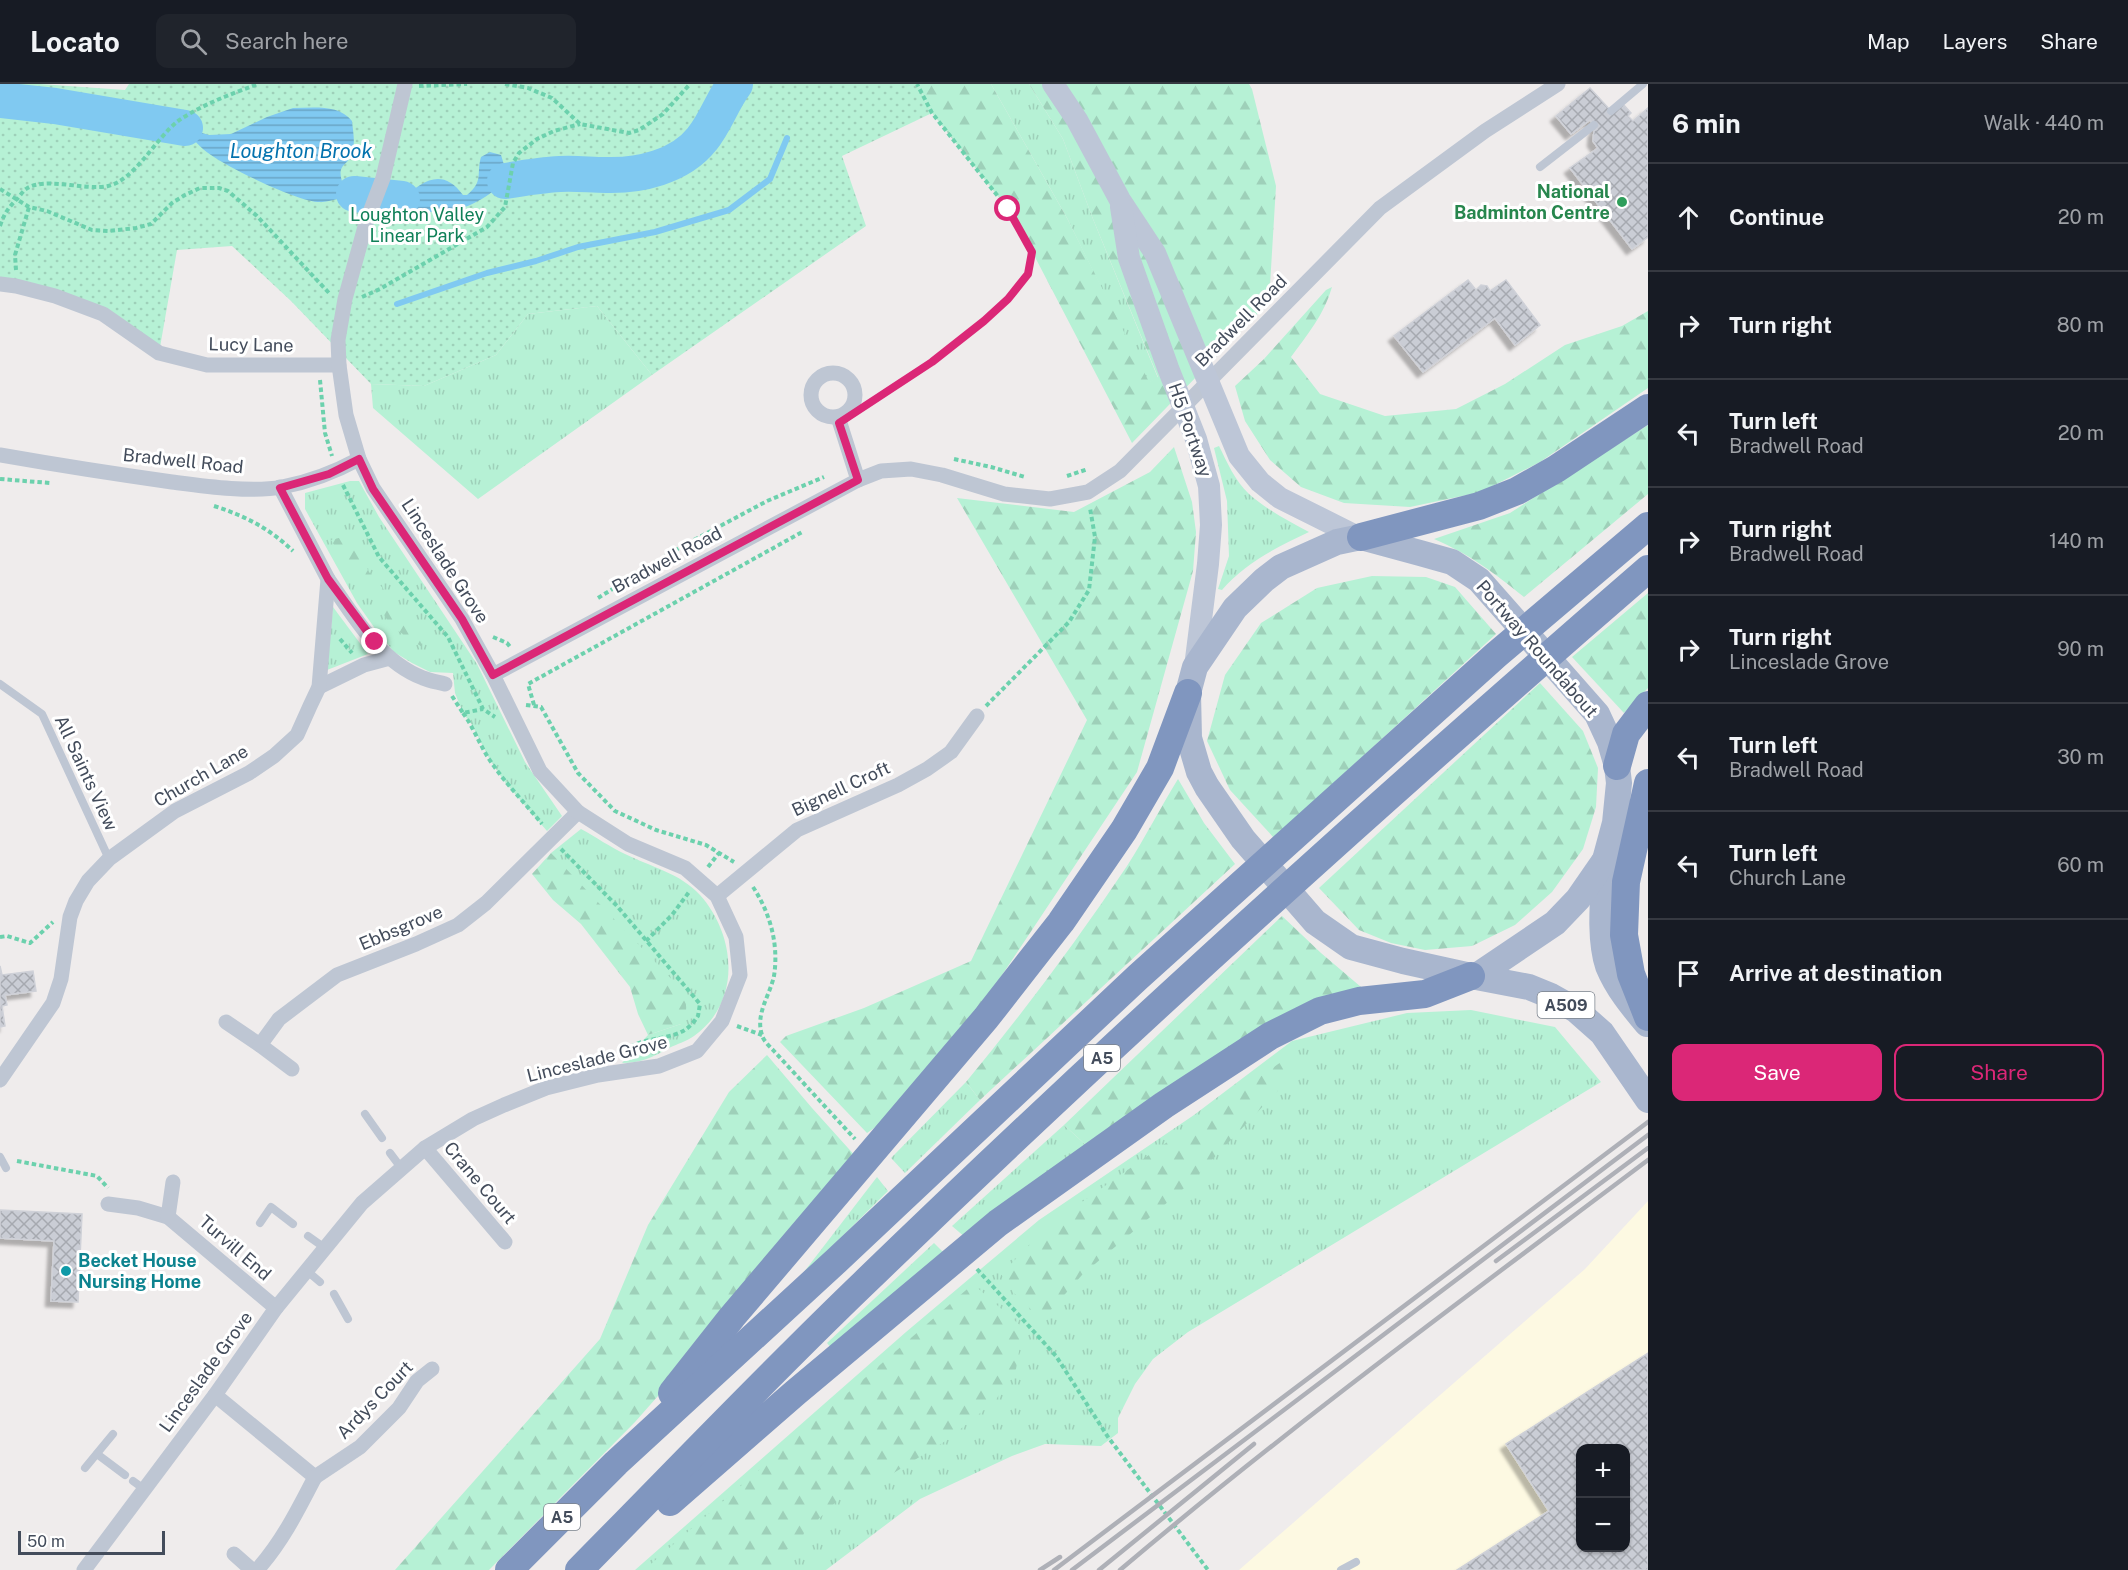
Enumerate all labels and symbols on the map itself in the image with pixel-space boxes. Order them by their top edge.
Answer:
water label: Loughton Brook [230,139,372,163]
place label: National Badminton Centre [1454,181,1610,223]
route start [994,195,1020,221]
marker: National Badminton Centre [1615,195,1629,209]
park label: Loughton Valley Linear Park [350,204,484,246]
street label: Bradwell Road [1190,270,1291,371]
street label: Lucy Lane [208,333,294,356]
street label: H5 Portway [1165,380,1216,480]
street label: Bradwell Road [122,444,244,477]
street label: Linceslade Grove [397,495,493,627]
street label: Bradwell Road [608,522,725,597]
street label: Portway Roundabout [1472,576,1603,721]
route end [361,628,387,654]
street label: All Saints View [51,712,122,834]
street label: Church Lane [150,740,252,811]
street label: Bignell Croft [788,757,893,820]
street label: Ebbsgrove [356,901,446,955]
road number: A509 [1538,992,1594,1018]
street label: Linceslade Grove [524,1031,669,1086]
road number: A5 [1084,1045,1120,1071]
street label: Crane Court [440,1137,521,1228]
street label: Turvill End [195,1211,276,1284]
place label: Becket House Nursing Home [78,1250,201,1292]
marker: Becket House Nursing Home [59,1264,73,1278]
street label: Linceslade Grove [155,1307,256,1436]
street label: Ardys Court [332,1356,417,1443]
road number: A5 [544,1504,580,1530]
scale bar [18,1528,165,1556]

